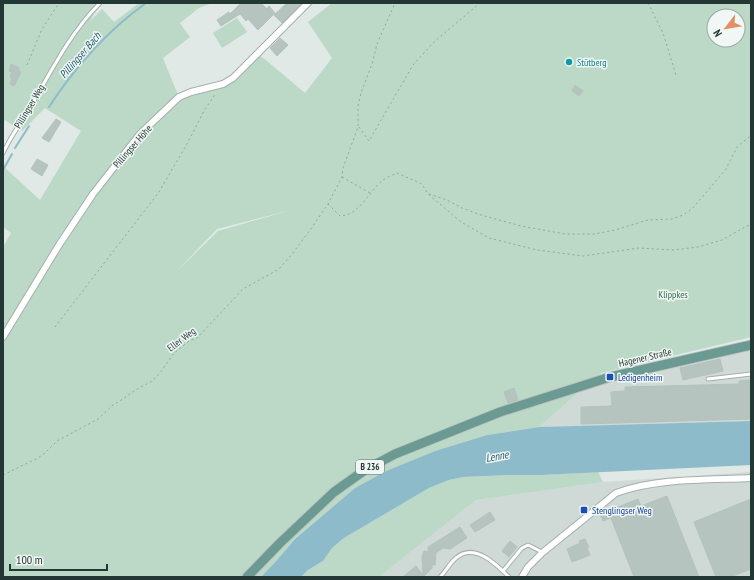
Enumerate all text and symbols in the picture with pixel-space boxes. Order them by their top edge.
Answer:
north arrow [706,8,746,48]
text: N [710,27,725,39]
water label: Pillingser Bach [56,28,105,81]
place label: Stütberg [577,56,607,69]
marker: Stütberg [564,57,574,67]
street label: Pillingser Weg [11,82,48,131]
street label: Pillingser Höhe [110,122,155,171]
park label: Klippkes [658,288,688,301]
street label: Eller Weg [164,324,198,354]
street label: Hagener Straße [617,345,673,370]
place label: Ledigenheim [618,371,662,384]
marker: Ledigenheim [605,372,615,382]
water label: Lenne [485,447,511,465]
road number: B 236 [356,460,384,474]
place label: Stenglingser Weg [592,504,652,517]
marker: Stenglingser Weg [579,505,589,515]
scale bar [10,546,107,572]
text: 100 m [16,552,43,567]

